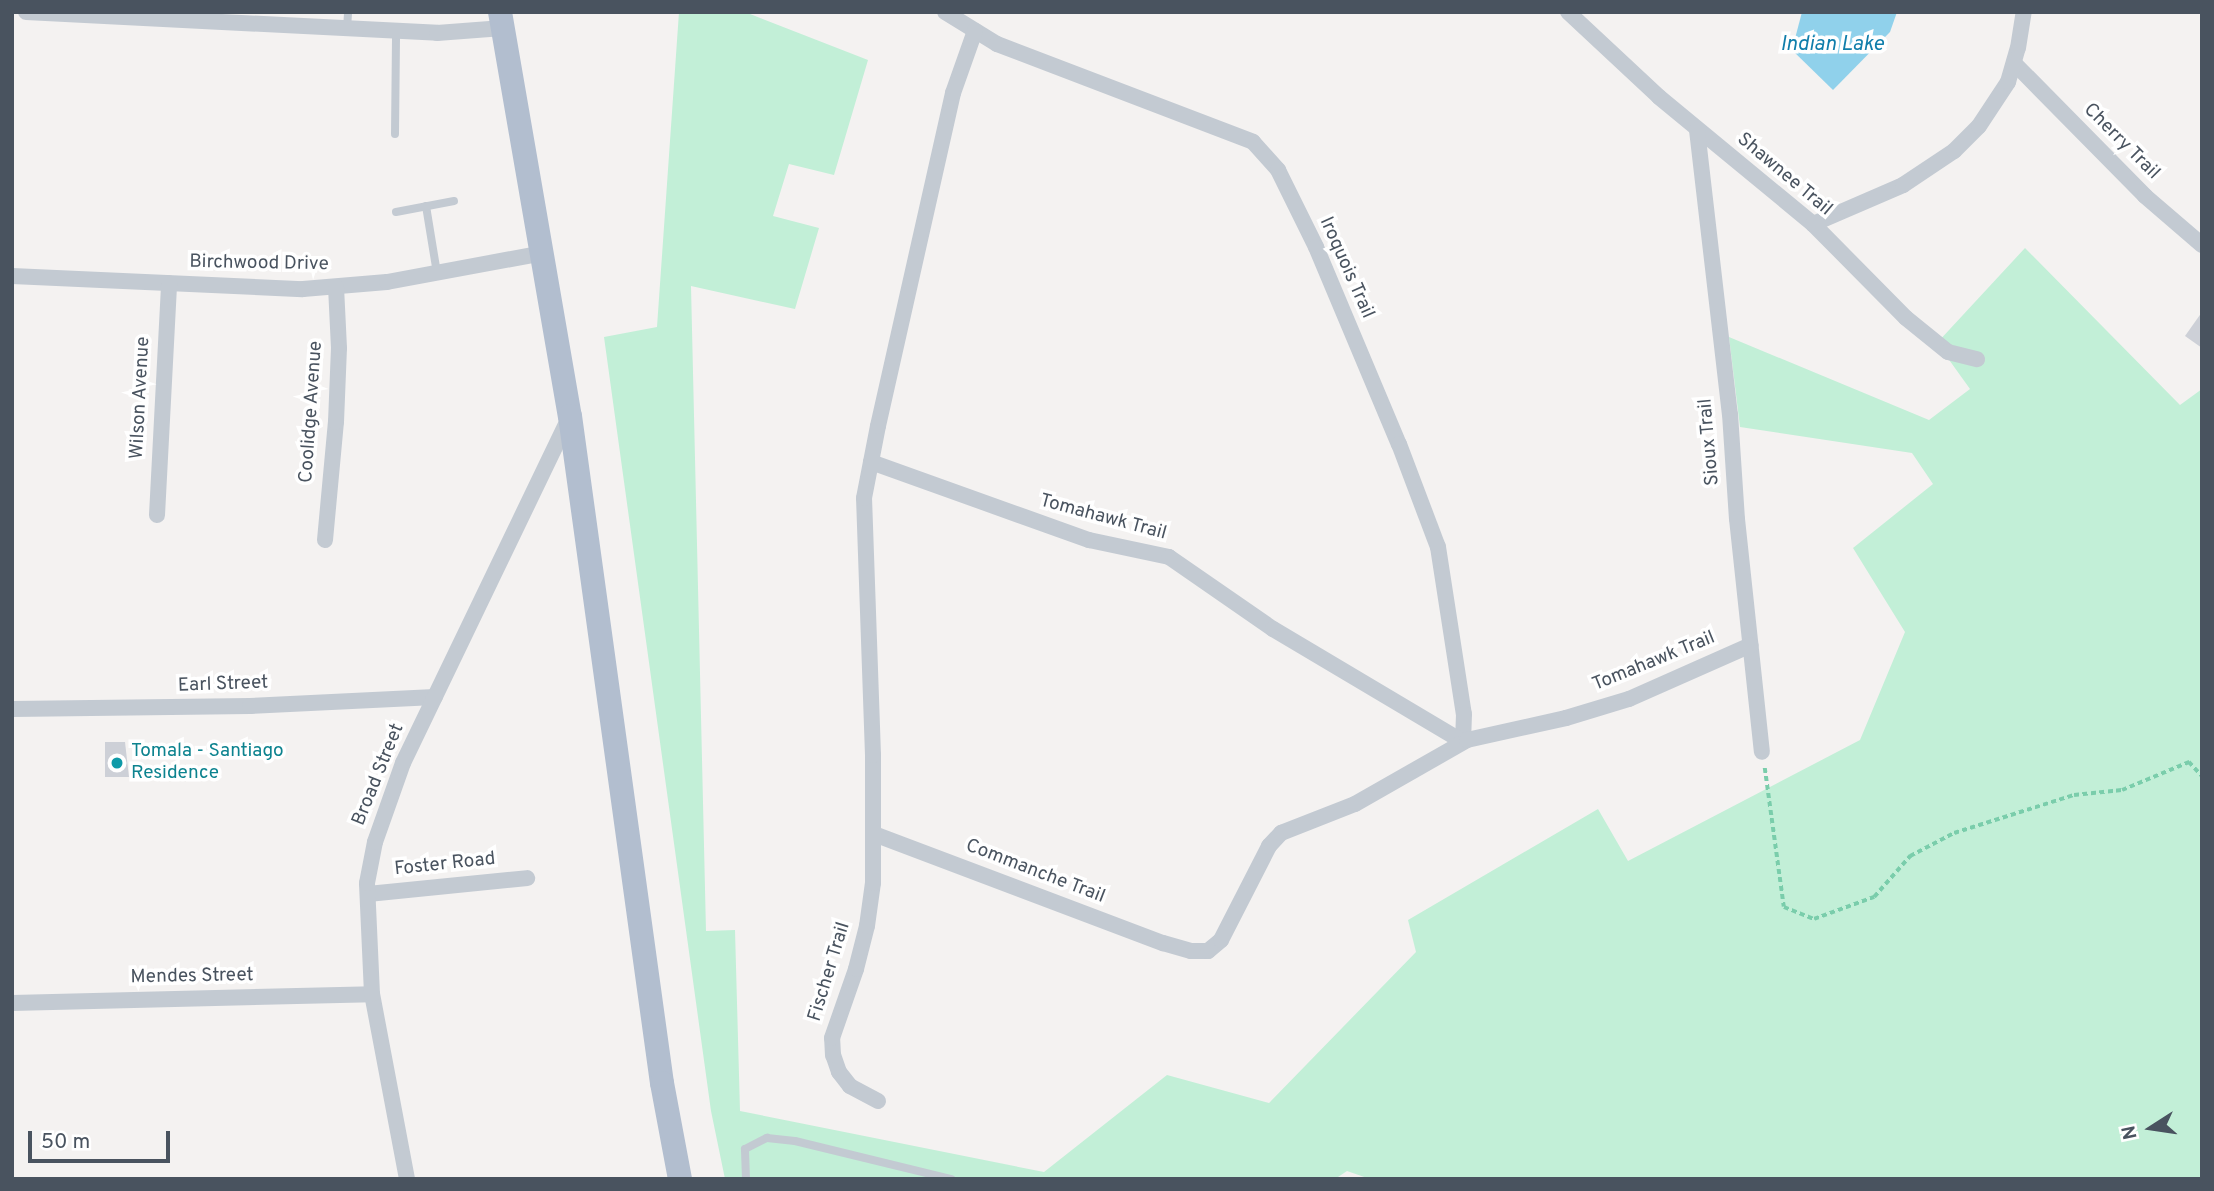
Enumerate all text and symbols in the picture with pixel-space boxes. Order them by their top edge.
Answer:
water label: Indian Lake [1780,32,1884,58]
street label: Cherry Trail [2078,99,2164,185]
street label: Shawnee Trail [1731,128,1837,222]
street label: Iroquois Trail [1313,213,1379,323]
street label: Birchwood Drive [189,251,329,277]
street label: Wilson Avenue [126,336,156,460]
street label: Coolidge Avenue [296,340,328,484]
street label: Sioux Trail [1695,397,1725,487]
street label: Tomahawk Trail [1037,490,1169,546]
street label: Tomahawk Trail [1589,627,1719,697]
street label: Earl Street [177,672,269,698]
street label: Broad Street [348,721,410,829]
place label: Tomala - Santiago Residence [131,741,284,785]
marker: Tomala - Santiago Residence [109,755,125,771]
street label: Commanche Trail [962,835,1108,909]
street label: Foster Road [393,848,497,882]
street label: Fischer Trail [804,919,856,1025]
street label: Mendes Street [130,965,254,989]
north arrow [2116,1093,2186,1163]
scale bar [32,1118,173,1162]
text: N [2117,1123,2144,1142]
text: 50 m [41,1129,90,1156]

